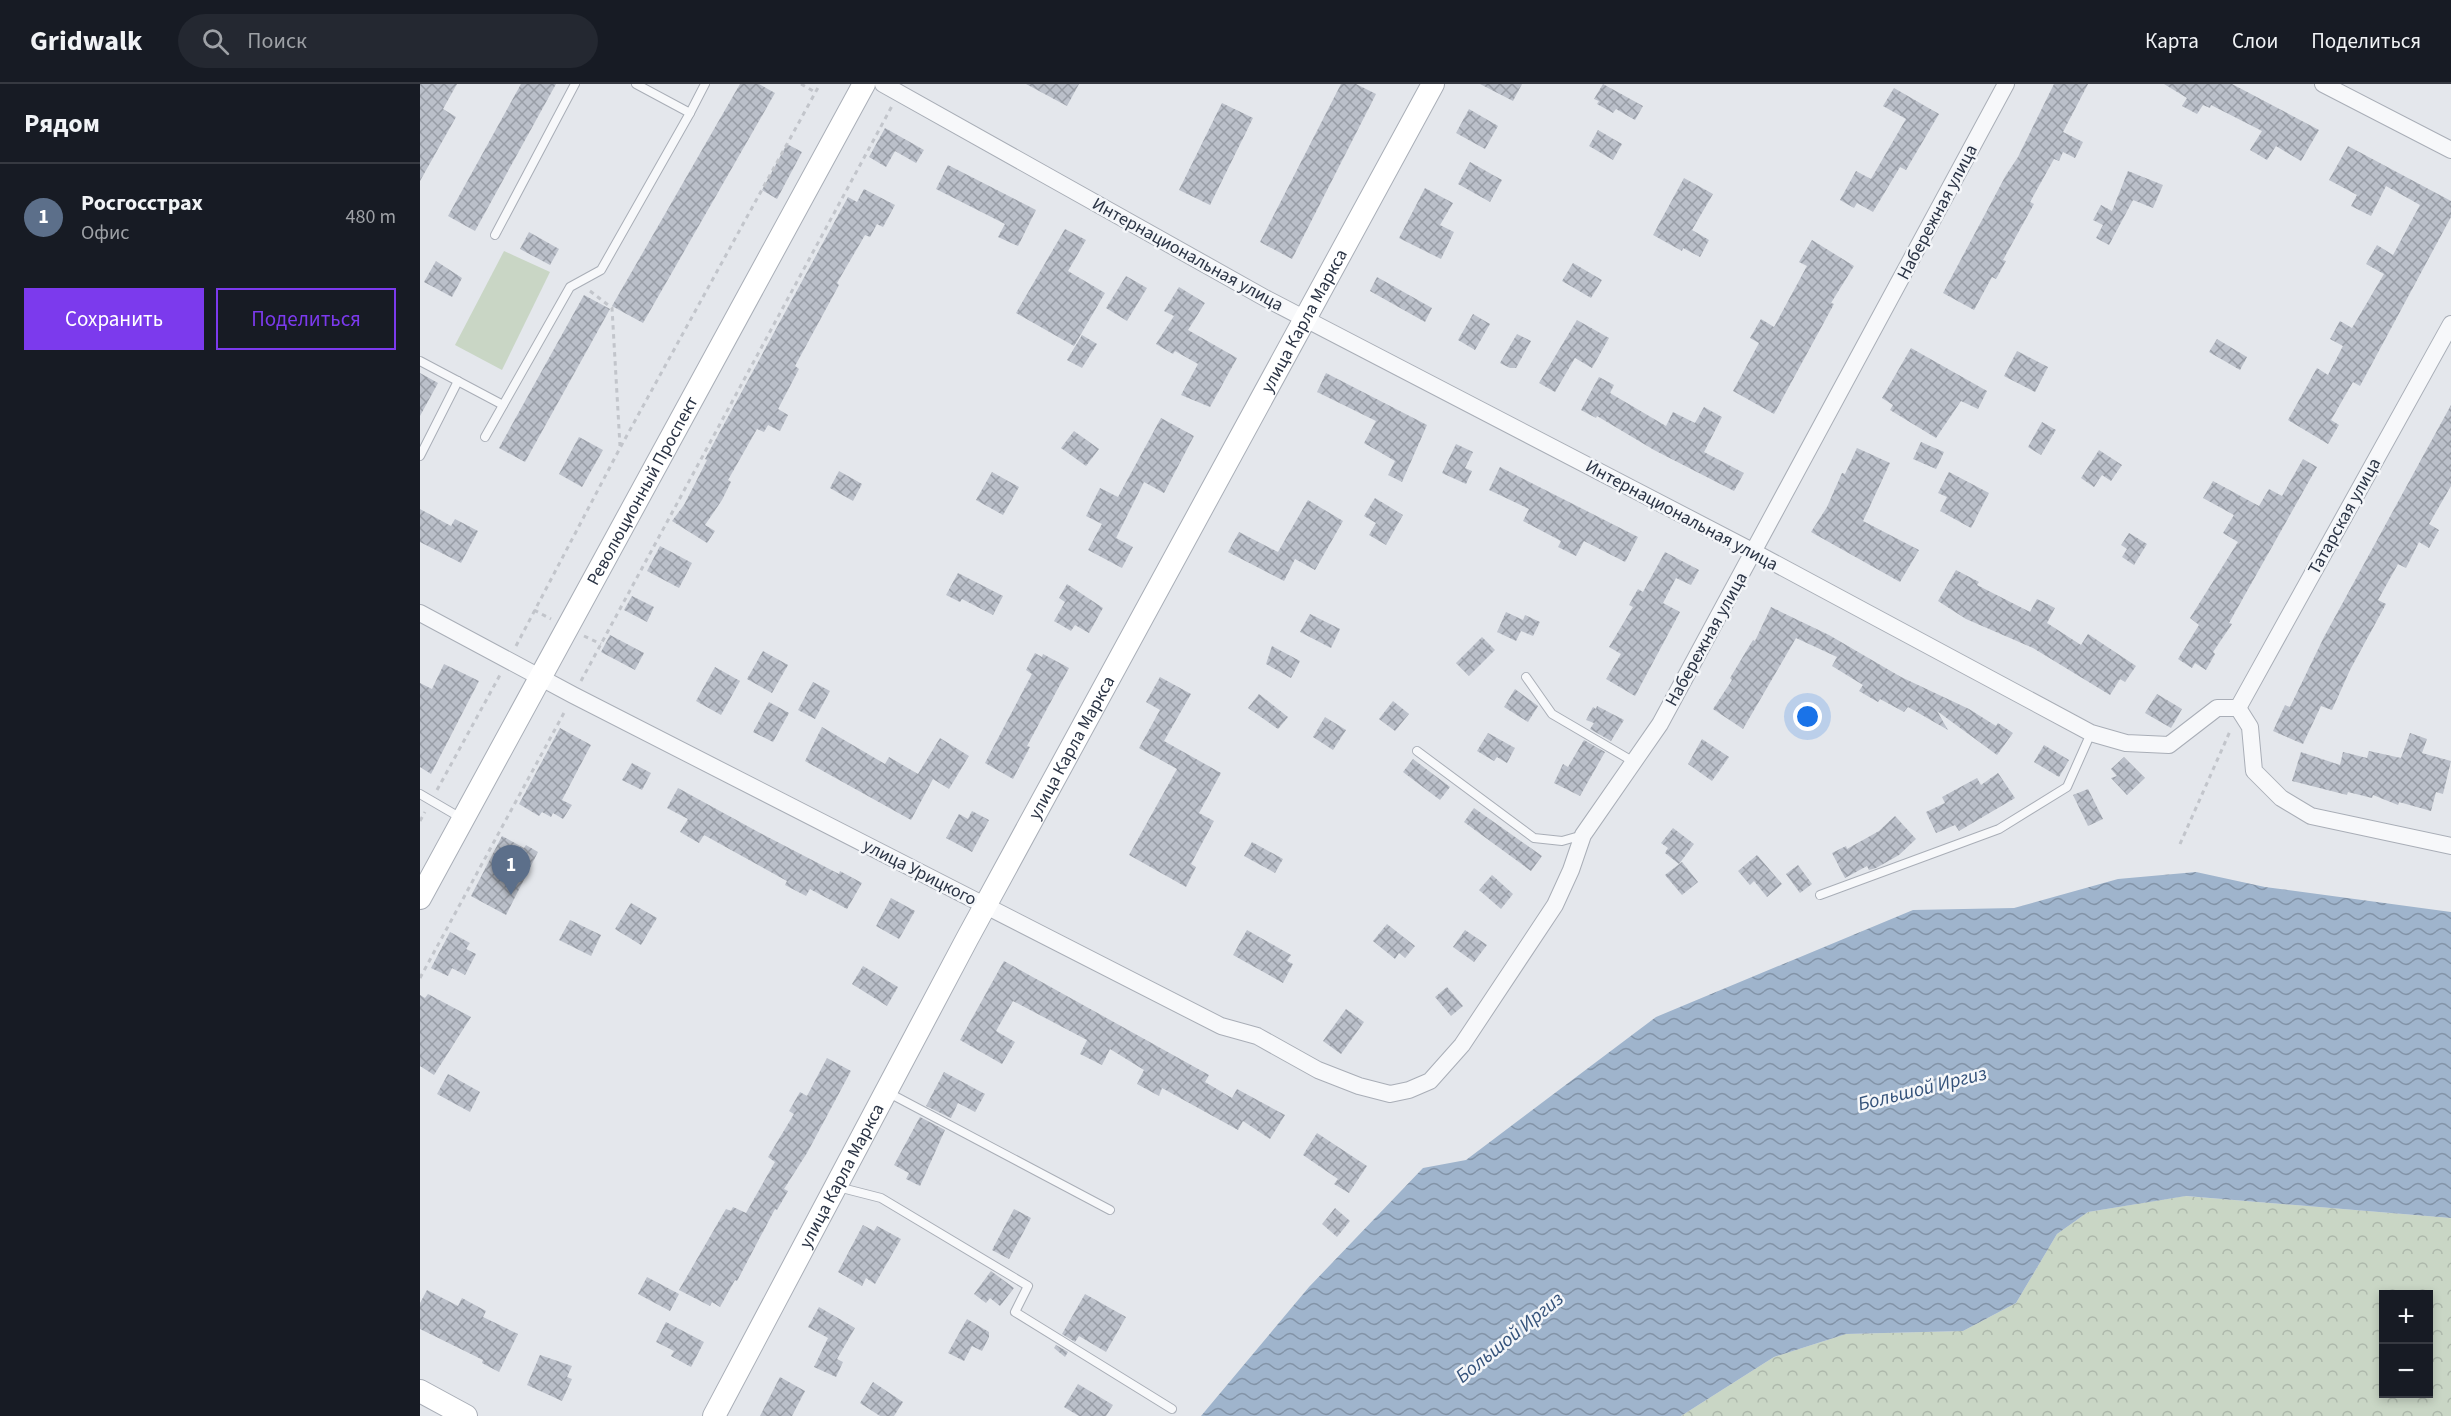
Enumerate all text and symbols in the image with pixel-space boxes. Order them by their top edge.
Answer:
search box [178,14,598,68]
text: Gridwalk [30,21,142,61]
icon: search [199,25,232,58]
text: Поиск [247,25,307,57]
text: Карта [2145,26,2199,56]
text: Слои [2232,26,2278,56]
text: Поделиться [2311,26,2421,56]
text: Рядом [24,105,100,142]
street label: Набережная улица [1891,140,1984,284]
text: Росгосстрах [81,187,203,219]
street label: Интернациональная улица [1088,191,1288,317]
text: 1 [38,203,49,231]
text: 480 m [346,203,396,231]
text: Офис [81,219,129,247]
street label: улица Карла Маркса [1255,245,1354,397]
button: Сохранить [24,288,204,350]
button: Поделиться [216,288,396,350]
street label: Революционный Проспект [581,392,704,590]
street label: Татарская улица [2302,453,2387,579]
street label: Интернациональная улица [1581,454,1783,577]
street label: Набережная улица [1659,568,1754,711]
street label: улица Карла Маркса [1022,671,1121,824]
your location [1793,702,1822,731]
street label: улица Урицкого [859,833,981,912]
pin: 1 [492,846,530,895]
water label: Большой Иргиз [1855,1059,1989,1118]
street label: улица Карла Маркса [793,1099,891,1253]
water label: Большой Иргиз [1450,1285,1570,1390]
map controls [2379,1290,2433,1398]
button: + [2379,1290,2433,1344]
button: − [2379,1344,2433,1398]

